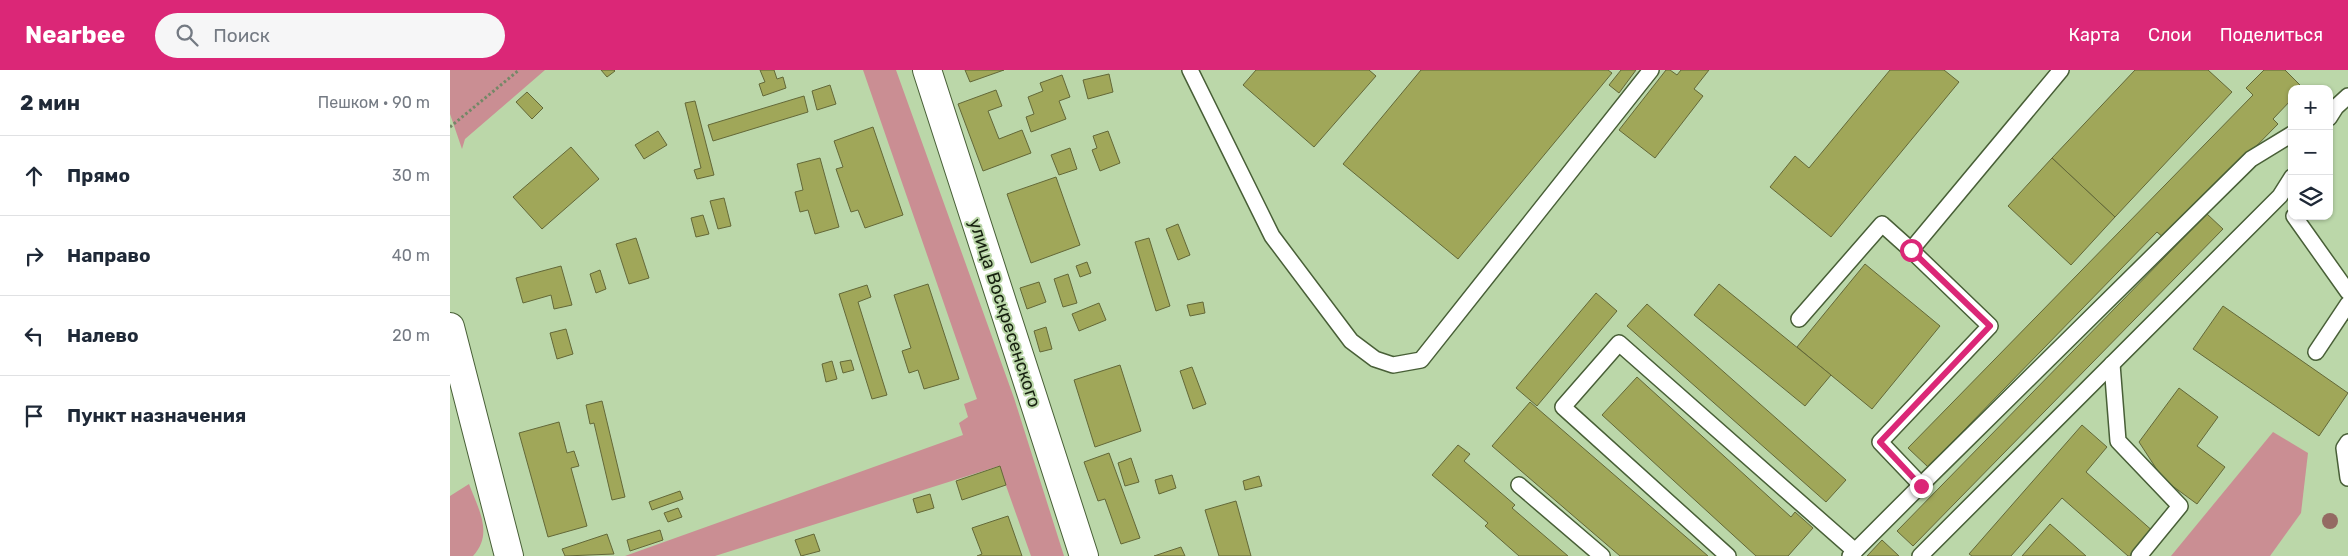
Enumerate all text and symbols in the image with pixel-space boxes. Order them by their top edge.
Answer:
search box [155,13,505,58]
text: Nearbee [25,21,125,49]
icon: search [173,21,201,49]
text: Поиск [213,24,270,47]
text: Карта [2069,24,2120,46]
text: Слои [2148,24,2192,46]
text: Поделиться [2220,24,2323,46]
map controls [2288,85,2333,220]
button: + [2288,85,2333,130]
text: 2 мин [20,90,80,115]
text: Пешком · 90 m [318,93,430,112]
button: − [2288,130,2333,175]
icon: ahead [20,162,48,190]
text: Прямо [67,164,130,187]
text: 30 m [392,166,430,185]
button: layers [2288,175,2333,220]
street label: улица Воскресенского [964,216,1046,410]
route start [1900,239,1923,262]
icon: right [20,242,48,270]
text: Направо [67,244,151,267]
text: 40 m [392,246,430,265]
icon: left [20,322,48,350]
text: Налево [67,324,139,347]
text: 20 m [392,326,430,345]
icon: arrive [20,402,48,430]
text: Пункт назначения [67,404,246,427]
route end [1910,475,1933,498]

